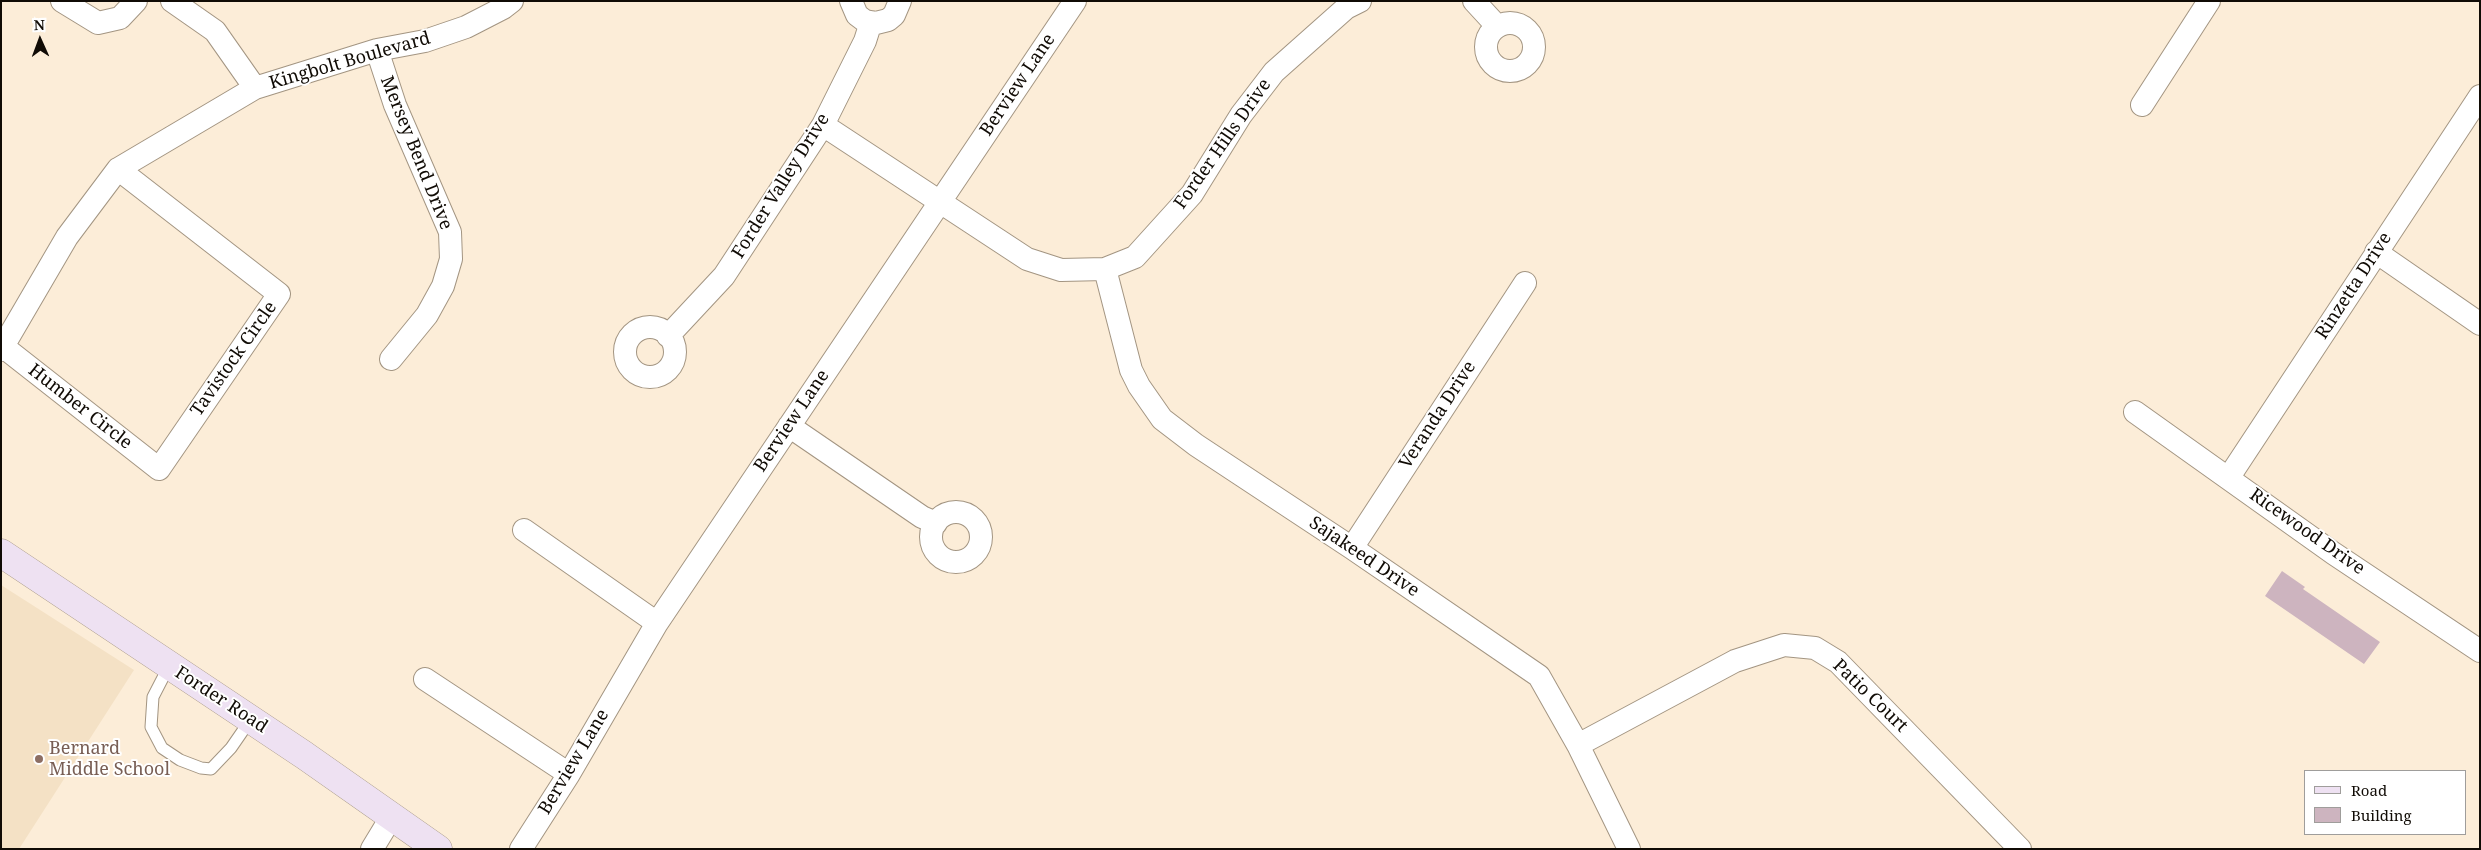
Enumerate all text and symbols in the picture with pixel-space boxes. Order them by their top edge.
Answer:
north arrow [15,15,65,65]
text: N [34,15,45,34]
street label: Kingbolt Boulevard [267,28,433,94]
street label: Berview Lane [976,30,1060,140]
street label: Mersey Bend Drive [375,73,457,233]
street label: Forder Hills Drive [1170,75,1276,213]
street label: Forder Valley Drive [728,110,834,262]
street label: Rinzetta Drive [2311,229,2397,343]
street label: Tavistock Circle [186,297,282,421]
street label: Veranda Drive [1395,357,1481,473]
street label: Humber Circle [24,360,136,454]
street label: Berview Lane [750,366,834,476]
street label: Ricewood Drive [2245,484,2369,580]
street label: Sajakeed Drive [1305,512,1423,602]
street label: Patio Court [1828,655,1912,737]
street label: Forder Road [171,662,271,738]
street label: Berview Lane [534,706,614,818]
place label: Bernard Middle School [49,738,170,781]
marker: Bernard Middle School [33,753,45,765]
legend [2304,770,2466,835]
text: Road [2351,780,2387,800]
text: Building [2351,805,2412,825]

